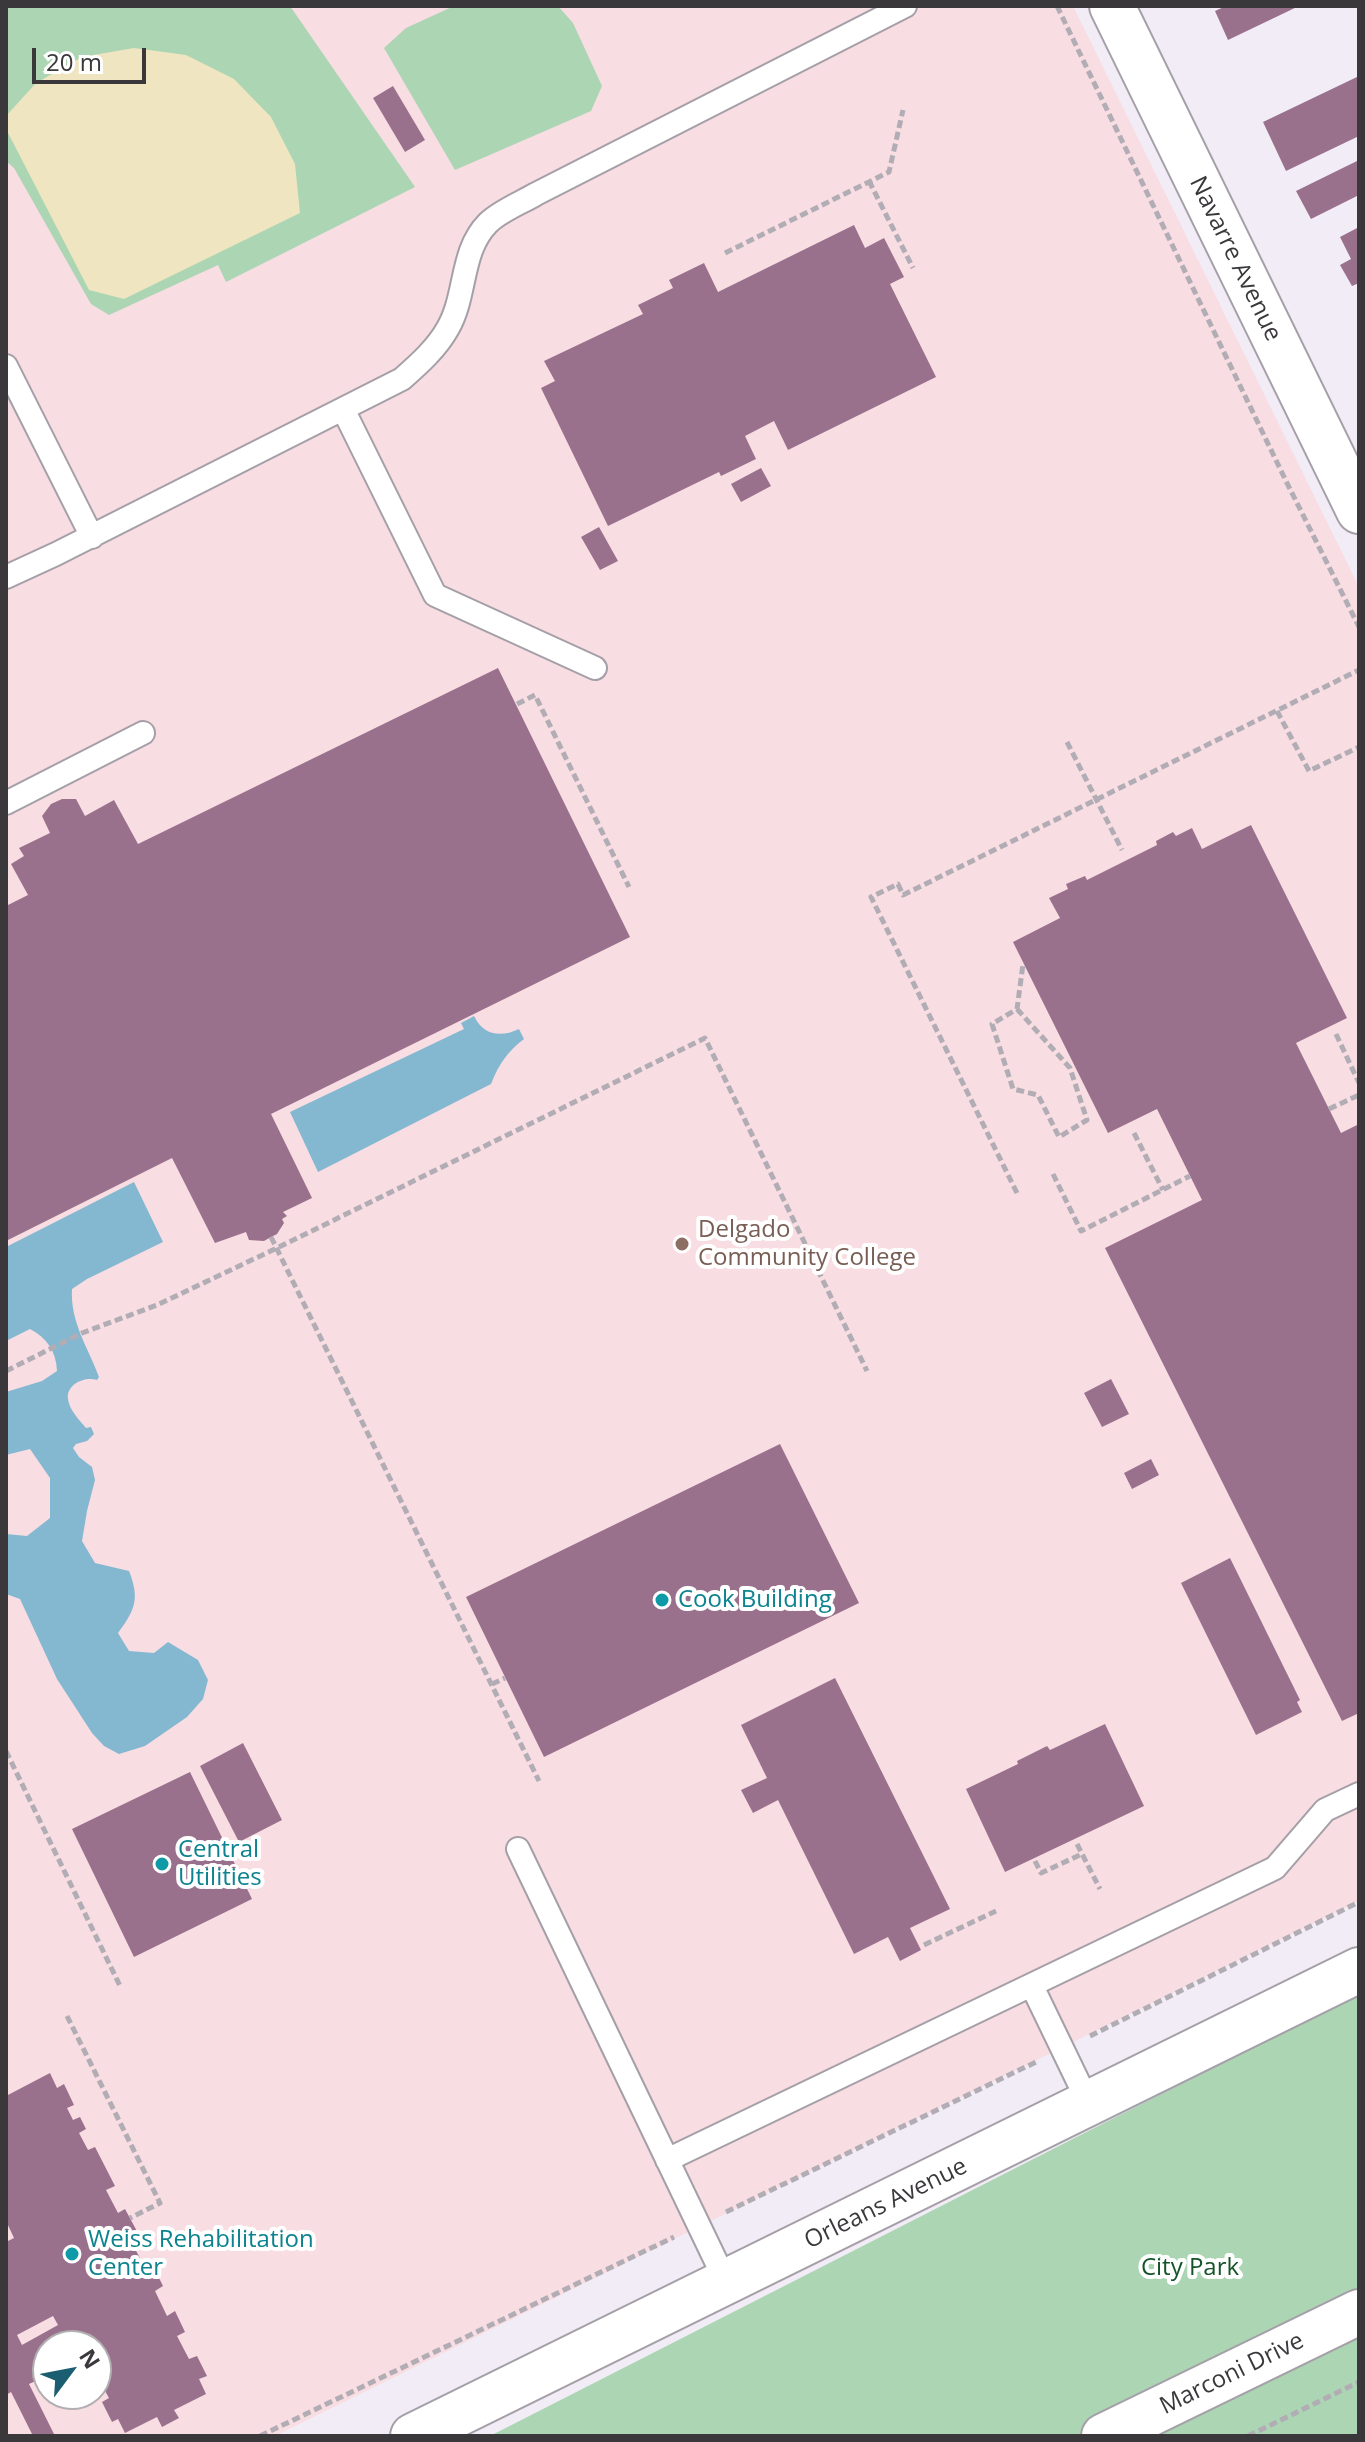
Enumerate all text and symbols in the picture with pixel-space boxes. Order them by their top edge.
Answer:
scale bar [36,32,150,82]
text: 20 m [46,45,102,78]
street label: Navarre Avenue [1183,172,1287,346]
place label: Delgado Community College [698,1216,916,1272]
marker: Delgado Community College [673,1235,691,1253]
place label: Cook Building [678,1586,832,1614]
marker: Cook Building [653,1591,671,1609]
place label: Central Utilities [178,1836,262,1892]
marker: Central Utilities [153,1855,171,1873]
street label: Orleans Avenue [800,2152,972,2256]
place label: Weiss Rehabilitation Center [88,2226,314,2282]
marker: Weiss Rehabilitation Center [63,2245,81,2263]
park label: City Park [1141,2254,1239,2282]
street label: Marconi Drive [1155,2327,1309,2421]
north arrow [32,2330,112,2410]
text: N [73,2343,108,2374]

